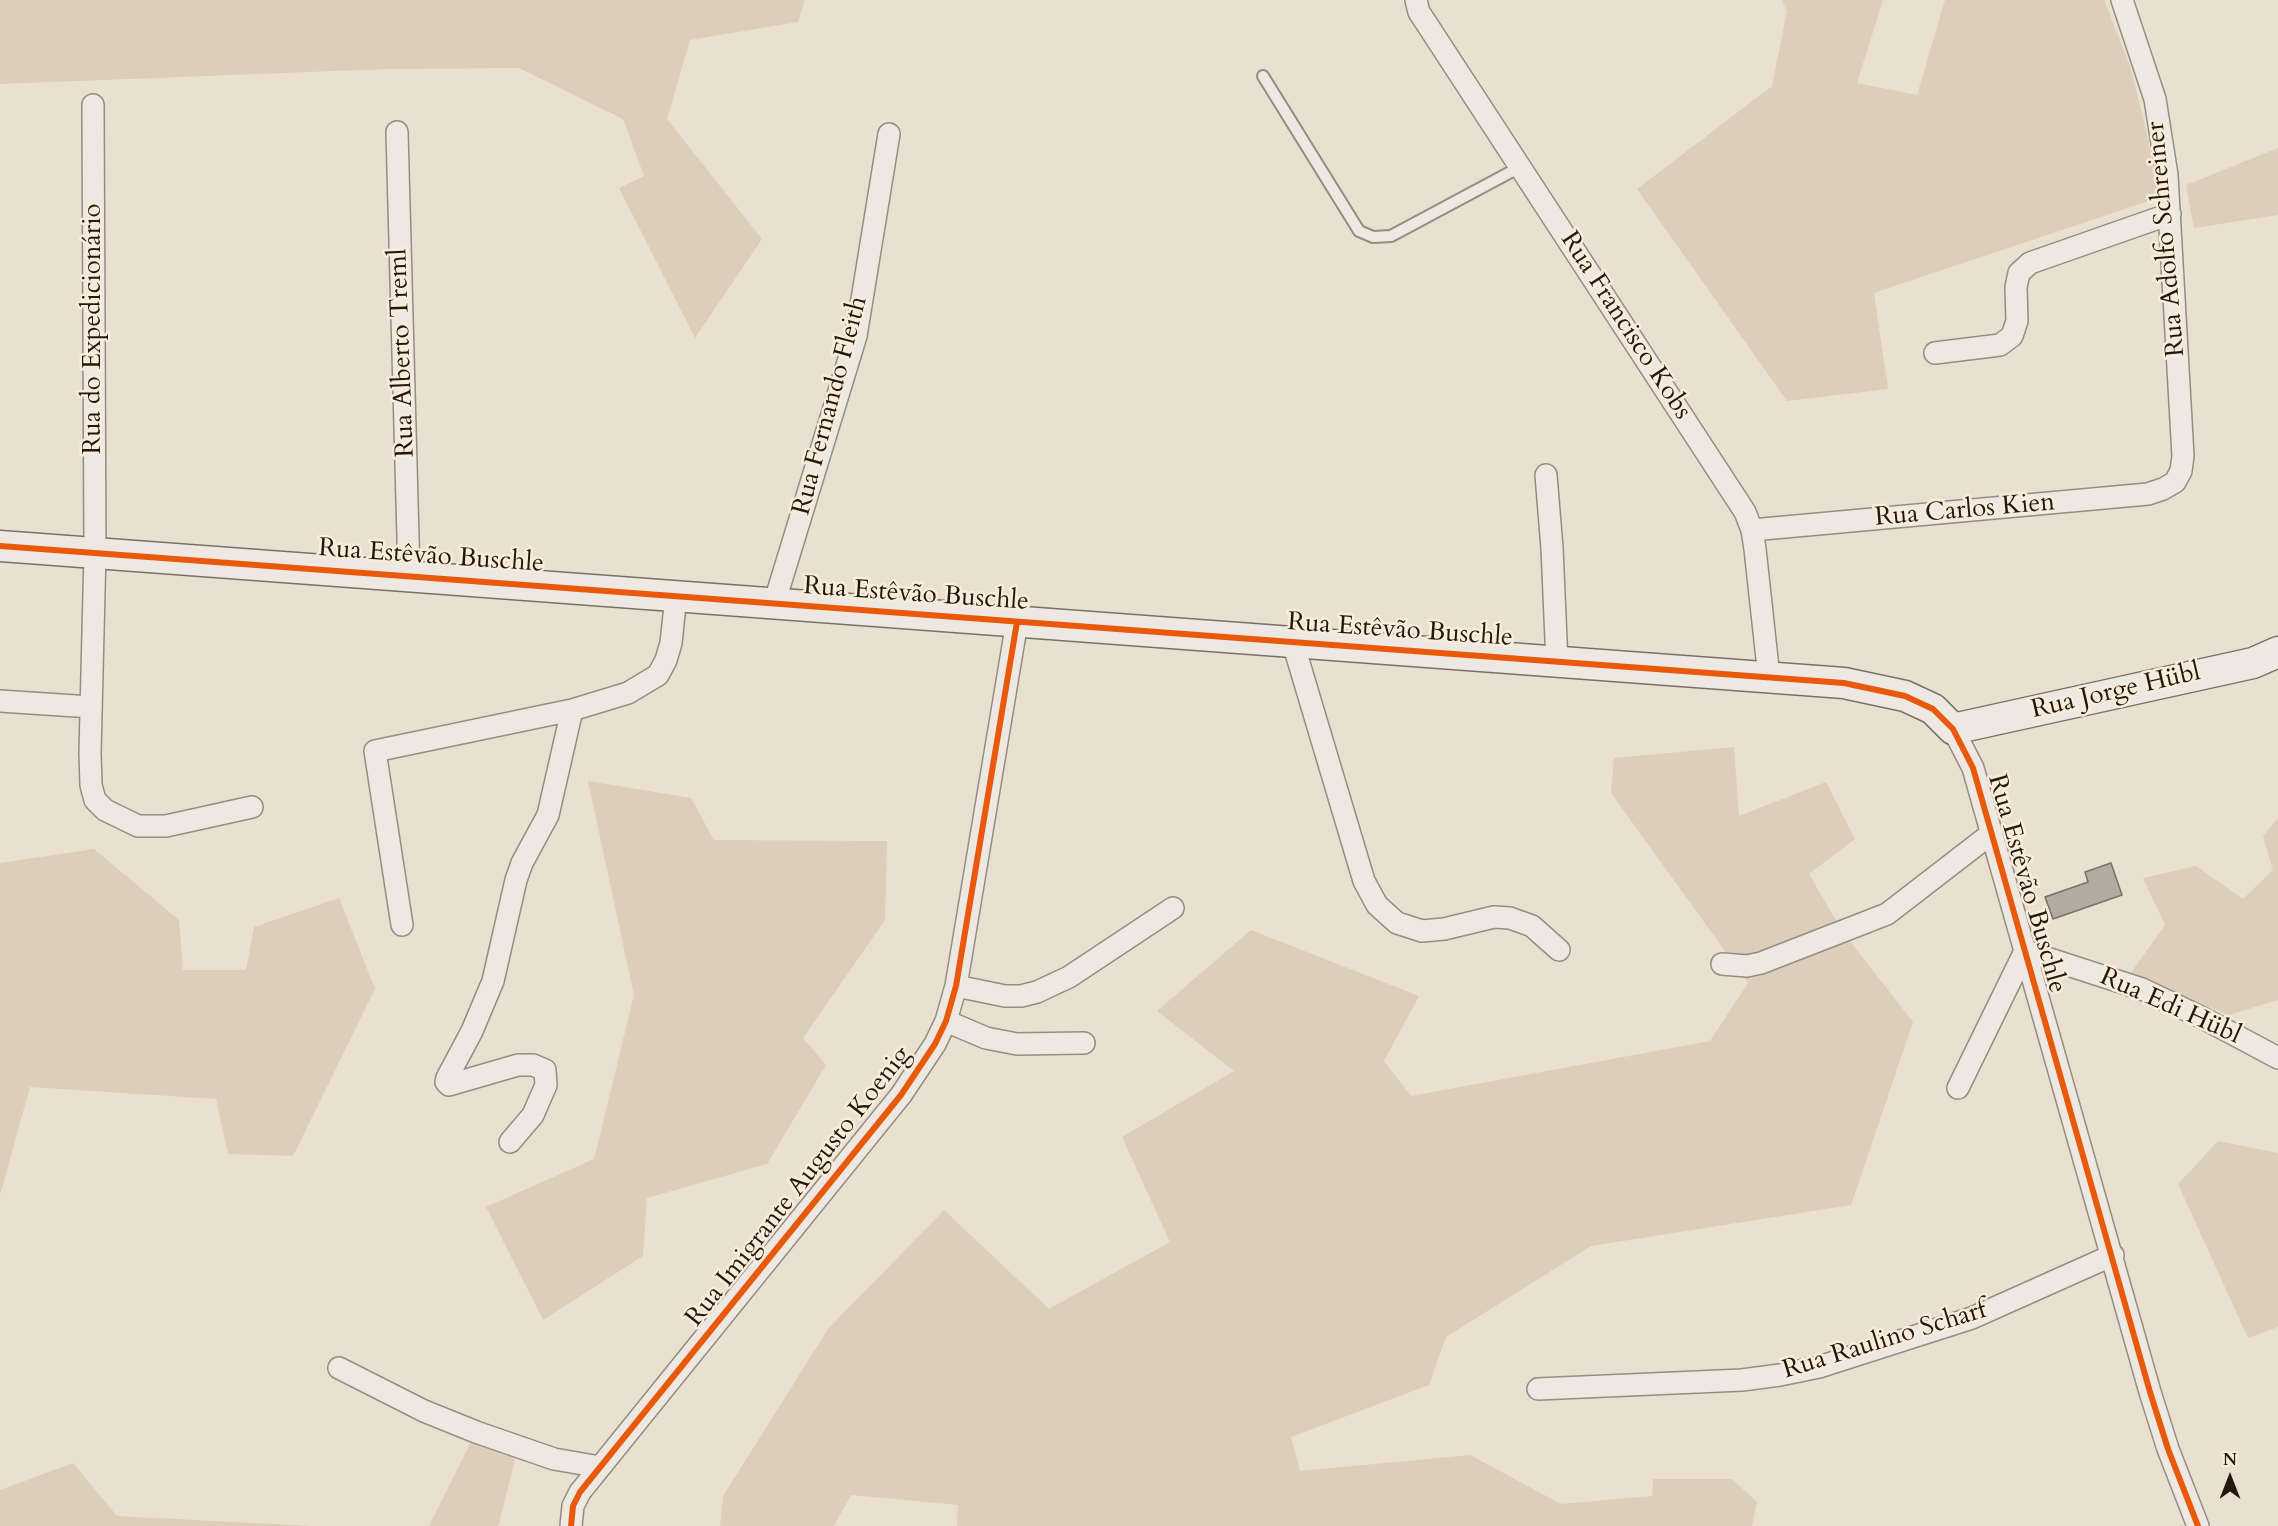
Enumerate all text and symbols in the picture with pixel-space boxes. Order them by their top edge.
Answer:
street label: Rua Adolfo Schreiner [2141,120,2193,358]
street label: Rua do Expedicionário [78,203,110,455]
street label: Rua Francisco Kobs [1553,226,1697,426]
street label: Rua Alberto Treml [384,248,422,458]
street label: Rua Fernando Fleith [787,293,875,519]
street label: Rua Carlos Kien [1874,488,2056,534]
street label: Rua Estêvão Buschle [317,534,545,580]
street label: Rua Estêvão Buschle [802,572,1030,618]
street label: Rua Estêvão Buschle [1286,608,1514,654]
street label: Rua Jorge Hübl [2028,657,2204,727]
street label: Rua Estêvão Buschle [1980,771,2072,997]
street label: Rua Edi Hübl [2095,962,2245,1052]
street label: Rua Imigrante Augusto Koenig [680,1041,918,1333]
street label: Rua Raulino Scharf [1779,1295,1991,1387]
north arrow [2200,1448,2260,1508]
text: N [2223,1449,2237,1471]

